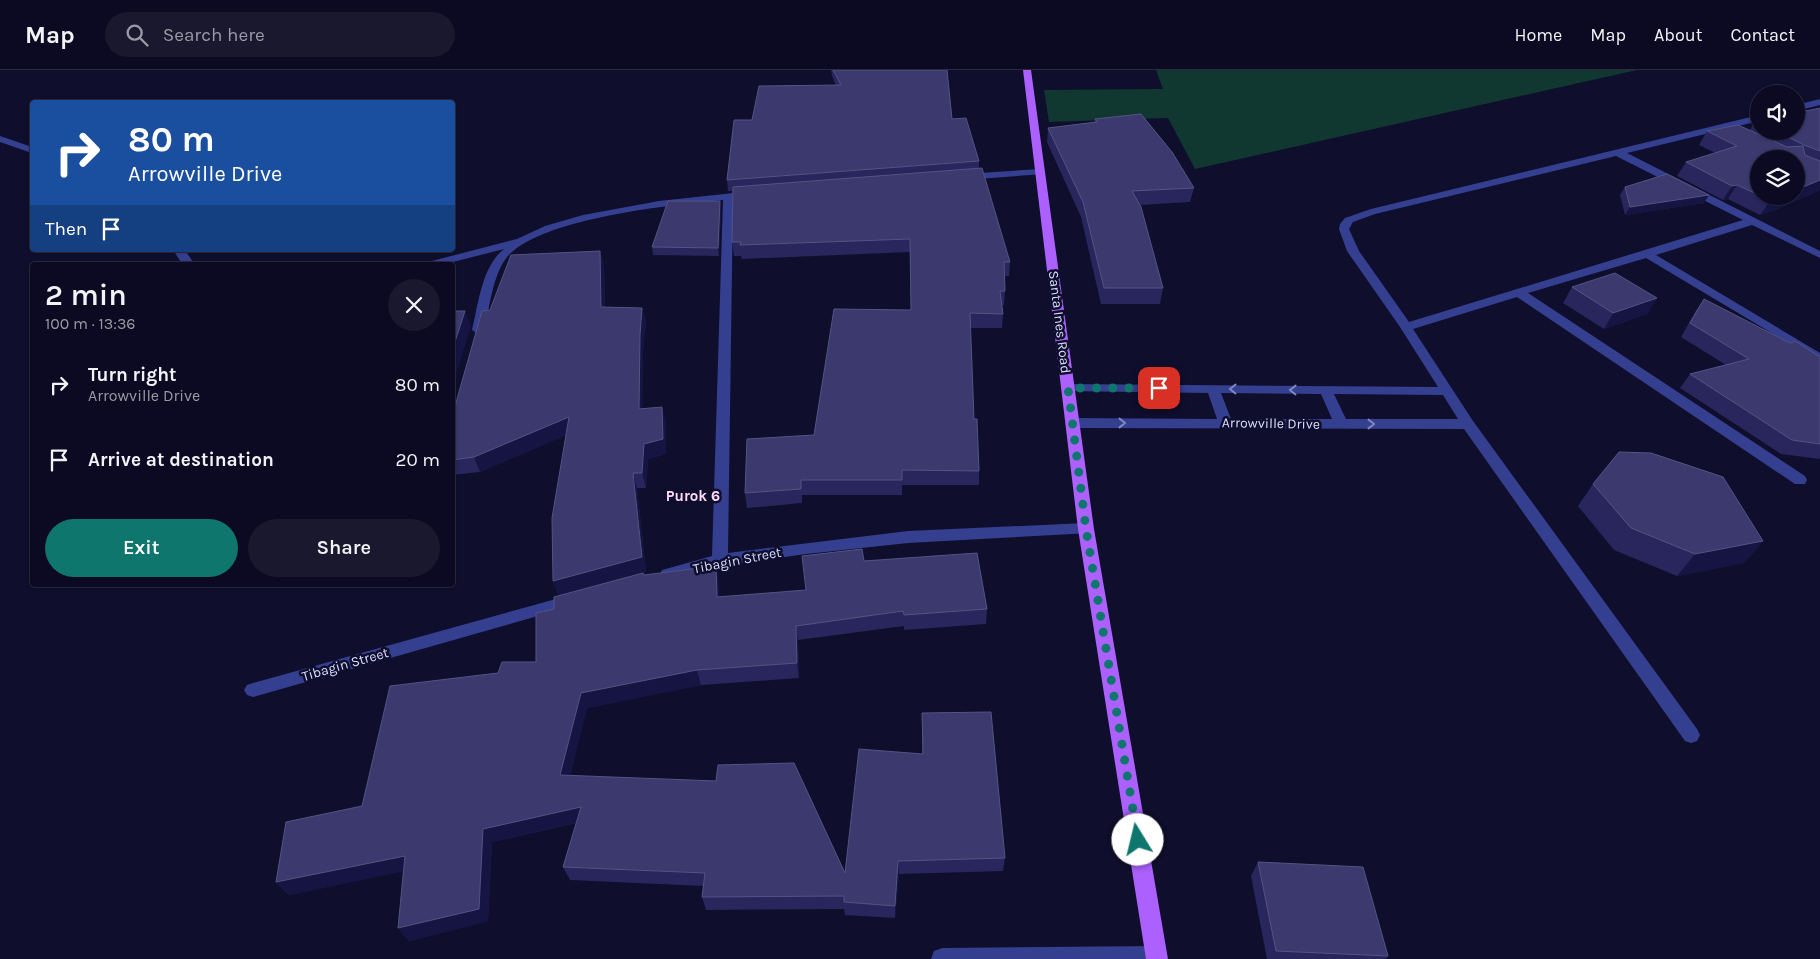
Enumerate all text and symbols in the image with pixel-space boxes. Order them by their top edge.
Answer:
search box [105,12,455,57]
text: Map [25,21,75,49]
icon: search [123,21,151,49]
text: Search here [163,24,265,46]
text: Home [1514,24,1562,46]
text: Map [1590,24,1626,46]
text: About [1654,24,1703,46]
text: Contact [1731,24,1795,46]
map controls [1750,85,1805,205]
button: sound [1750,85,1805,140]
text: 80 m [128,119,215,160]
icon: right [45,120,110,185]
button: layers [1750,150,1805,205]
text: Arrowville Drive [128,161,282,187]
icon: arrive [97,215,125,243]
text: Then [45,218,87,240]
street label: Santa Ines Road [1045,270,1074,374]
text: 2 min [45,277,127,313]
button: close [388,279,440,331]
text: 100 m · 13:36 [45,314,136,333]
text: Turn right [88,364,177,386]
pin [1138,367,1180,409]
icon: right [45,371,73,399]
text: 80 m [395,374,440,396]
icon: arrive [1145,374,1173,402]
one-way arrow [1229,384,1237,394]
one-way arrow [1288,385,1296,395]
text: Arrowville Drive [88,386,200,405]
street label: Arrowville Drive [1222,414,1320,433]
one-way arrow [1118,418,1126,428]
one-way arrow [1368,419,1375,429]
icon: arrive [45,446,73,474]
text: Arrive at destination [88,449,274,471]
text: 20 m [395,449,440,471]
district label: Purok 6 [666,487,720,505]
button: Exit [45,519,238,577]
button: Share [248,519,440,577]
street label: Tibagin Street [692,544,783,577]
street label: Tibagin Street [300,644,390,685]
position arrow [1111,813,1163,865]

